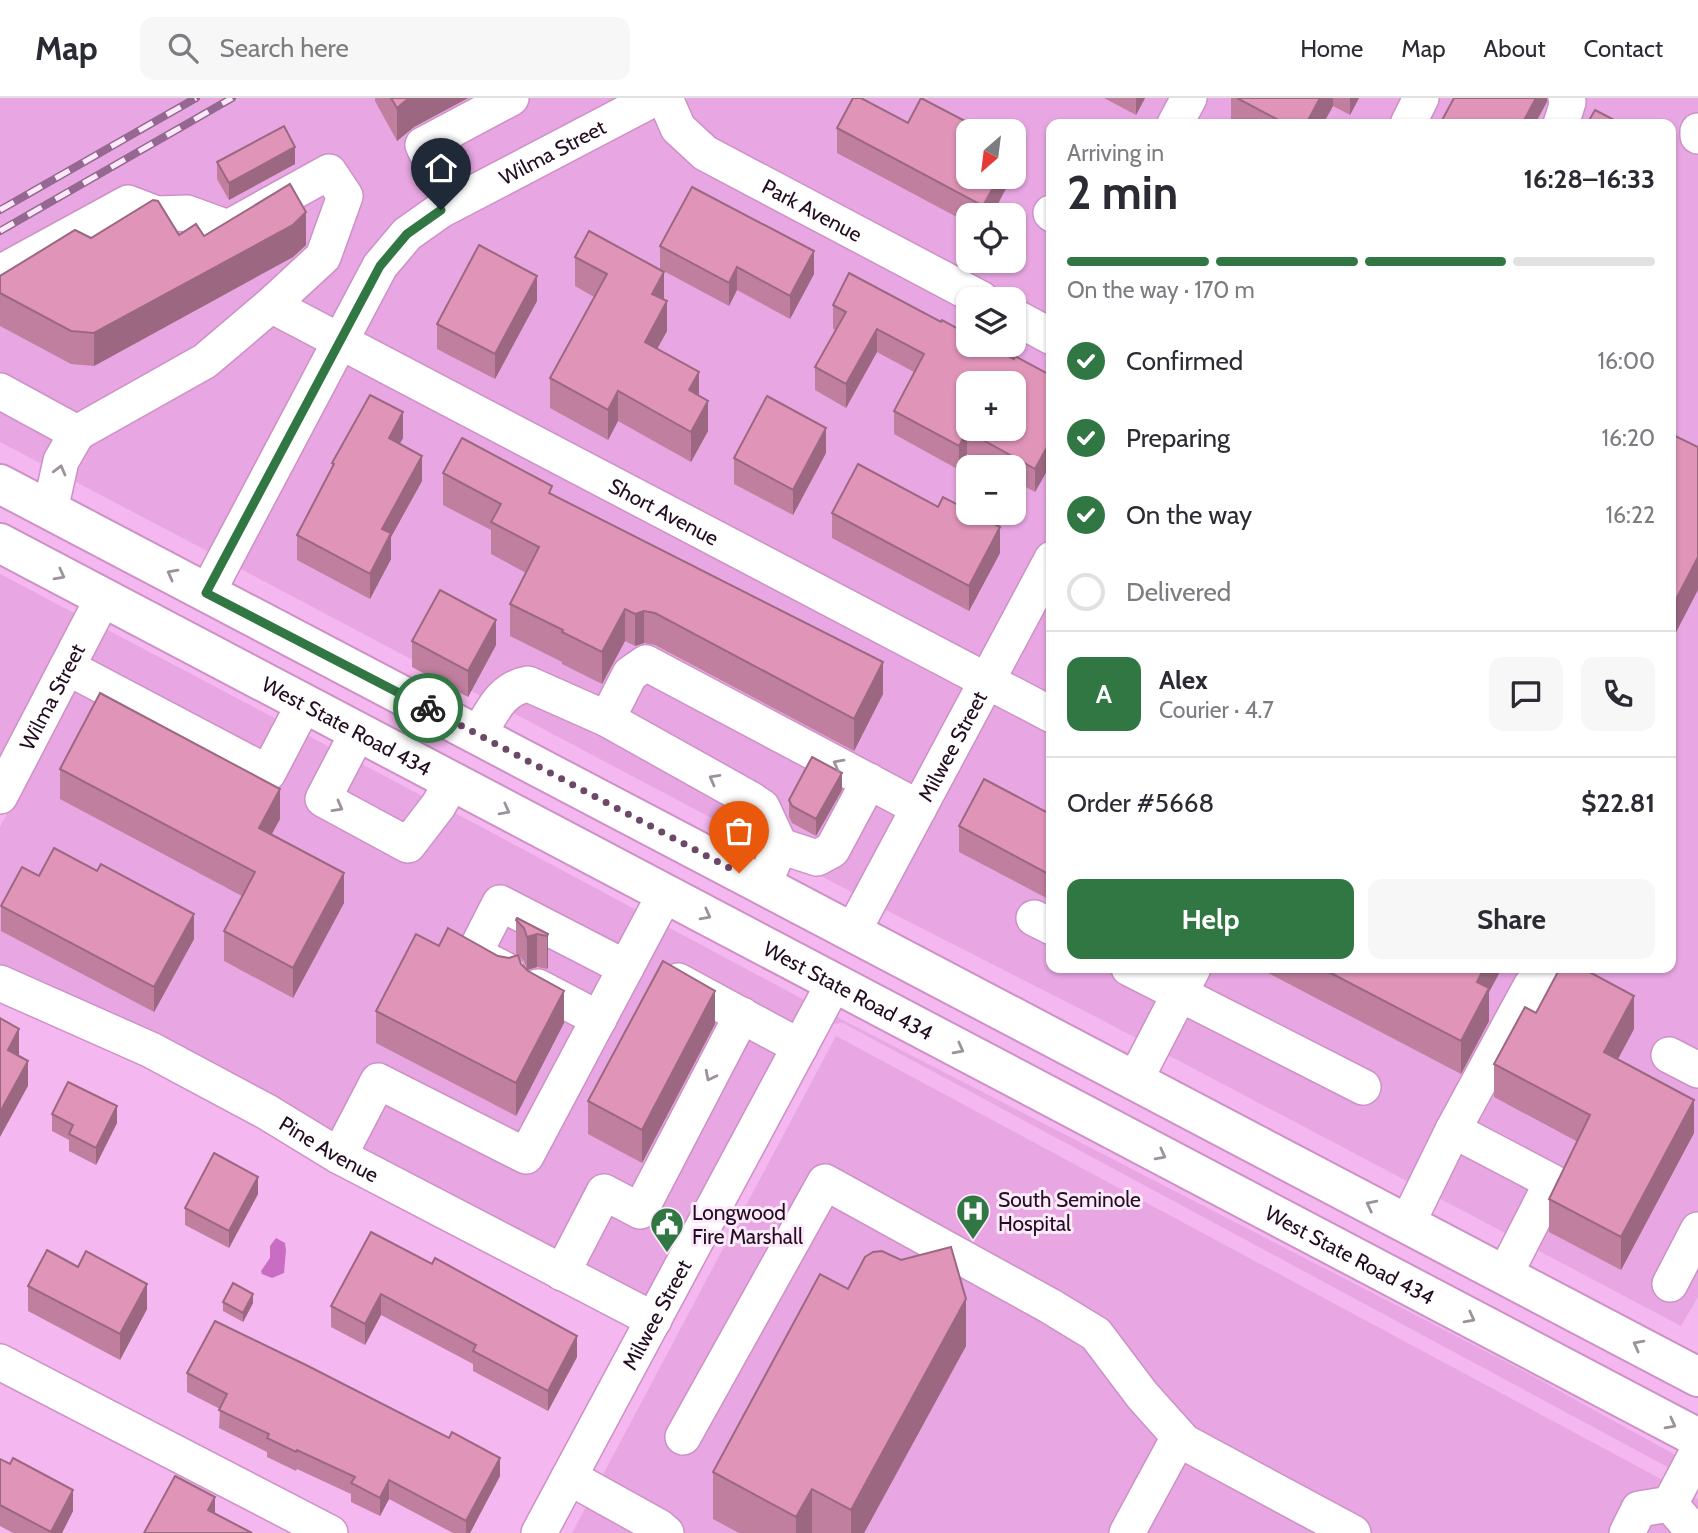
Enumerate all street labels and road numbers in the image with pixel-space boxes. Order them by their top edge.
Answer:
street label: Wilma Street [495,114,610,190]
street label: Park Avenue [758,173,867,247]
street label: Short Avenue [605,472,723,550]
street label: Wilma Street [14,639,90,754]
street label: West State Road 434 [258,671,436,781]
street label: Milwee Street [912,687,992,806]
street label: West State Road 434 [760,935,937,1045]
street label: Pine Avenue [275,1110,383,1187]
street label: West State Road 434 [1261,1200,1439,1309]
street label: Milwee Street [616,1255,696,1374]

